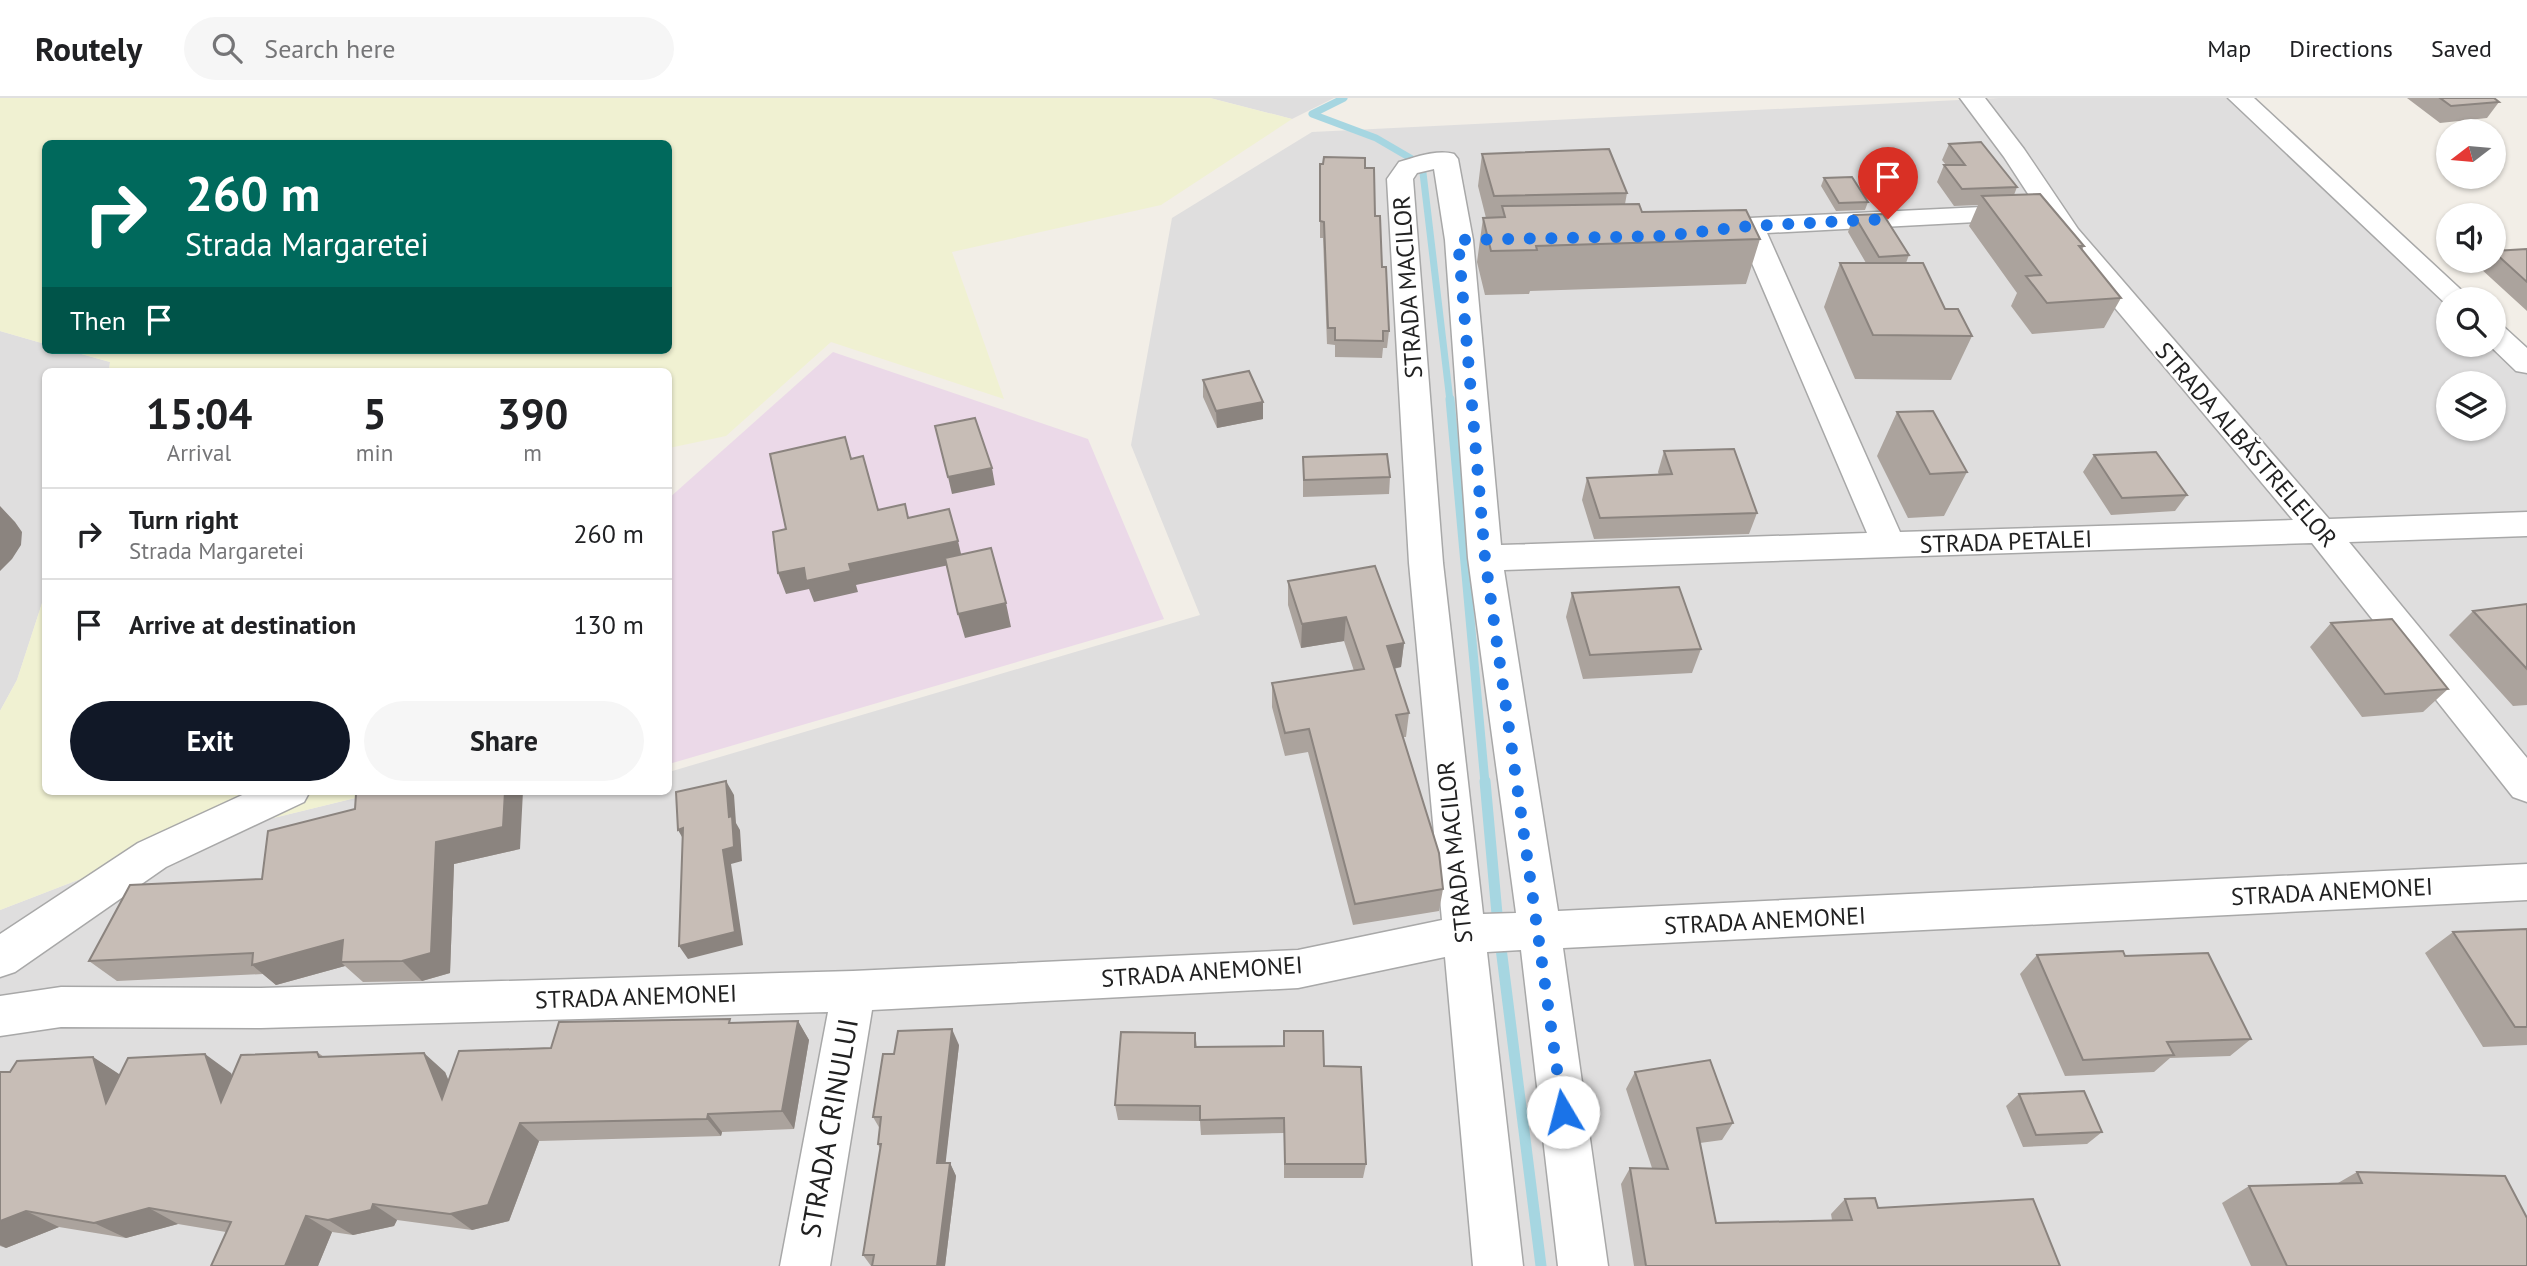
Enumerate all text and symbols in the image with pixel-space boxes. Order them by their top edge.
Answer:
search box [184,17,674,80]
text: Routely [35,27,142,70]
icon: search [208,29,246,67]
text: Search here [264,32,395,65]
text: Map [2207,33,2251,64]
text: Directions [2289,33,2393,64]
text: Saved [2431,33,2492,64]
north arrow [2436,119,2506,189]
map controls [2436,119,2506,441]
pin [1858,147,1918,219]
icon: arrive [1869,158,1907,196]
text: 260 m [185,161,320,225]
icon: right [70,168,161,259]
street label: STRADA MACILOR [1386,195,1429,379]
button: sound [2436,203,2506,273]
text: Strada Margaretei [185,223,429,265]
button: search [2436,287,2506,357]
icon: arrive [140,301,178,339]
text: Then [70,304,126,337]
street label: STRADA ALBĂSTRELELOR [2149,336,2344,554]
button: layers [2436,371,2506,441]
text: 15:04 [146,386,252,441]
text: 5 [363,386,386,441]
text: 390 [497,386,568,441]
text: Arrival [167,438,231,467]
text: min [356,438,393,467]
text: m [523,438,542,467]
text: Turn right [129,503,238,536]
icon: right [70,515,108,553]
text: 260 m [573,517,644,550]
street label: STRADA PETALEI [1919,523,2093,560]
text: Strada Margaretei [129,536,304,565]
icon: arrive [70,606,108,644]
text: Arrive at destination [129,608,356,641]
text: 130 m [573,608,644,641]
button: Exit [70,701,350,781]
button: Share [364,701,644,781]
street label: STRADA MACILOR [1430,759,1479,945]
street label: STRADA ANEMONEI [2230,871,2434,912]
street label: STRADA ANEMONEI [1663,900,1867,941]
street label: STRADA ANEMONEI [1100,949,1304,994]
street label: STRADA ANEMONEI [534,977,737,1016]
street label: STRADA CRINULUI [791,1015,866,1240]
position arrow [1526,1075,1600,1149]

